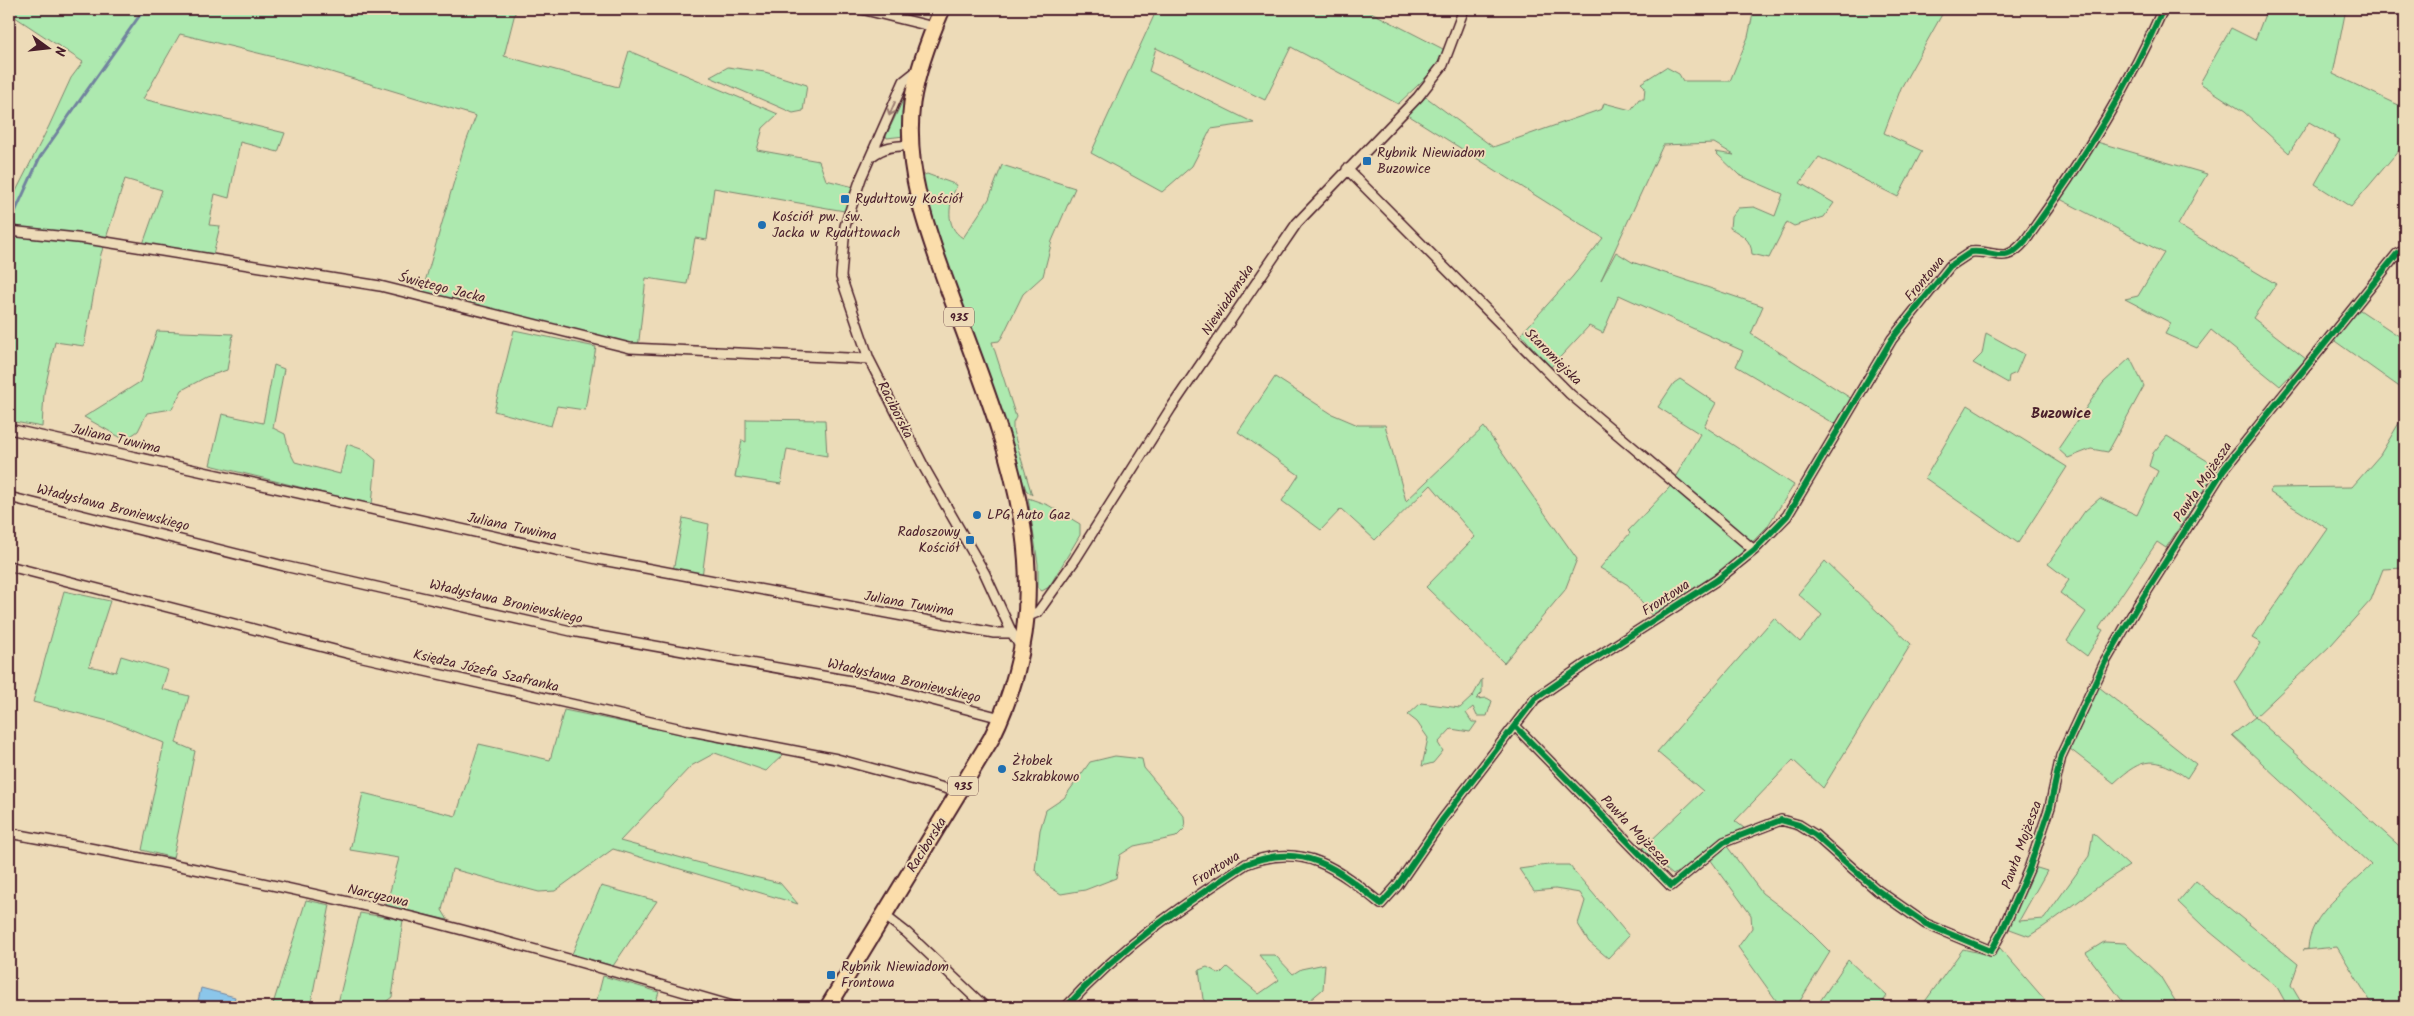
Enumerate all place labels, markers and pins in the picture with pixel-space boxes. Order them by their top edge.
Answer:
place label: Rybnik Niewiadom Buzowice [1377,142,1485,180]
marker: Rybnik Niewiadom Buzowice [1361,155,1373,167]
place label: Rydułtowy Kościół [855,188,964,210]
marker: Rydułtowy Kościół [839,193,851,205]
place label: Kościół pw. św. Jacka w Rydułtowach [772,206,900,244]
marker: Kościół pw. św. Jacka w Rydułtowach [756,219,768,231]
place label: LPG Auto Gaz [987,504,1070,526]
marker: LPG Auto Gaz [971,509,983,521]
place label: Radoszowy Kościół [897,521,961,559]
marker: Radoszowy Kościół [964,534,976,546]
place label: Żłobek Szkrabkowo [1012,750,1079,788]
marker: Żłobek Szkrabkowo [996,763,1008,775]
place label: Rybnik Niewiadom Frontowa [841,956,949,994]
marker: Rybnik Niewiadom Frontowa [825,969,837,981]

